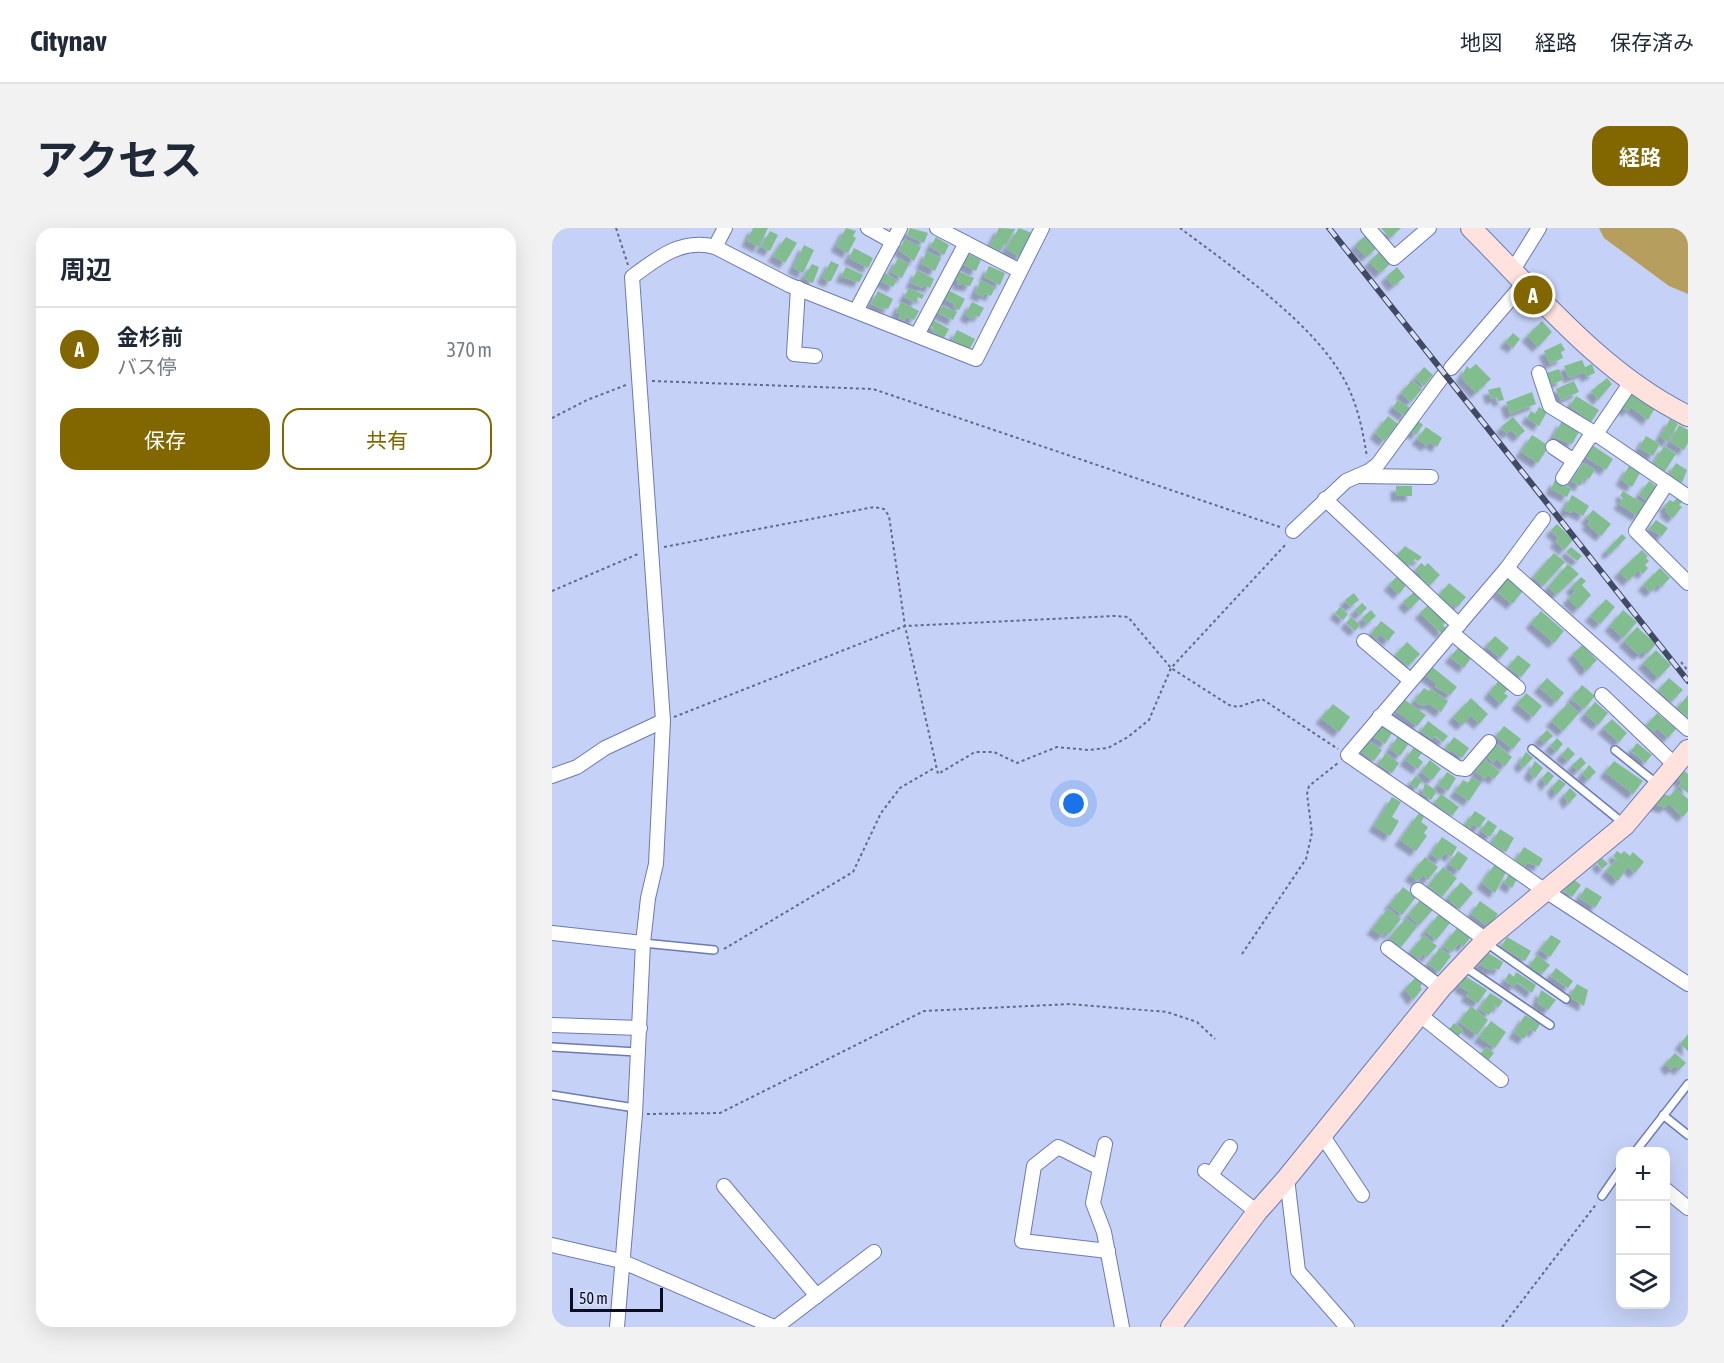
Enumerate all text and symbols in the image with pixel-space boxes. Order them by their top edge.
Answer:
text: Citynav [30,25,107,57]
text: 地図 [1460,30,1502,54]
text: 経路 [1535,30,1577,54]
text: 保存済み [1610,30,1694,54]
button: 経路 [1592,126,1688,186]
text: アクセス [36,136,202,184]
text: 周辺 [60,255,112,285]
pin: A [1514,272,1552,318]
text: 金杉前 [117,324,183,350]
text: A [75,338,84,361]
text: 370 m [447,338,492,361]
text: バス停 [117,355,177,378]
button: 保存 [60,408,270,470]
button: 共有 [282,408,492,470]
your location [1059,789,1088,818]
map controls [1616,1147,1670,1309]
button: + [1616,1147,1670,1201]
button: − [1616,1201,1670,1255]
button: layers [1616,1255,1670,1309]
scale bar [570,1285,663,1312]
text: 50 m [579,1289,608,1307]

